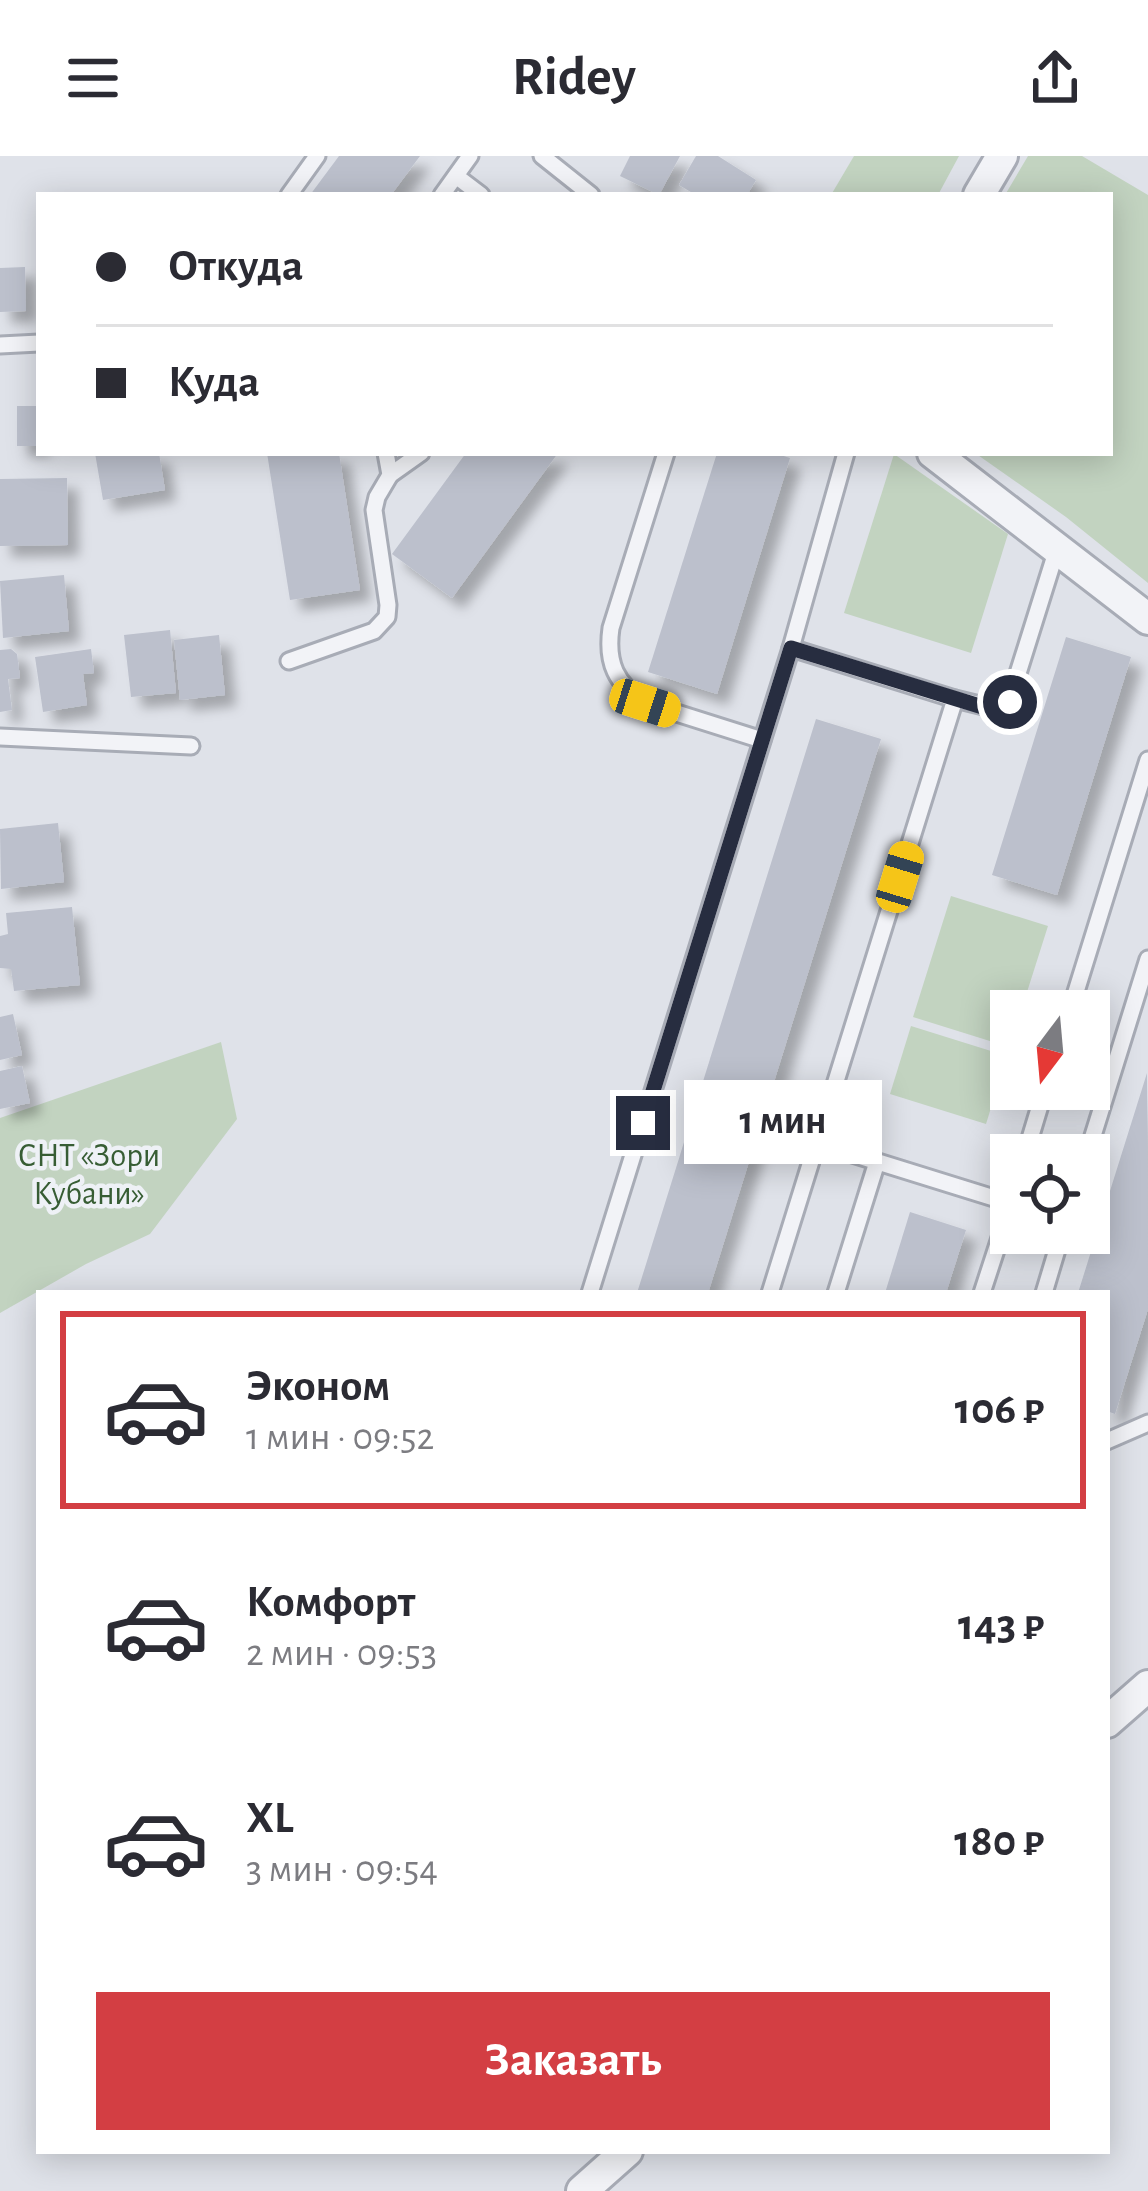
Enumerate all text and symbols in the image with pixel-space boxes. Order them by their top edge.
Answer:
icon: menu [60,45,126,111]
icon: share [1022,45,1088,111]
text: Ridey [512,51,636,105]
text: Откуда [168,244,303,289]
text: Куда [168,360,260,405]
car [605,675,685,731]
route start [983,675,1037,729]
car [872,837,928,917]
north arrow [990,990,1110,1110]
map controls [990,990,1110,1254]
callout: 1 мин [685,1081,883,1165]
route end [616,1096,670,1150]
text: 1 мин [740,1102,826,1141]
button: locate [990,1134,1110,1254]
park label: СНТ «Зори Кубани» [18,1140,160,1211]
icon: car [102,1356,210,1464]
text: Эконом [246,1364,390,1409]
text: 106 ₽ [955,1387,1044,1432]
text: 1 мин · 09:52 [246,1418,434,1457]
icon: car [102,1572,210,1680]
text: Комфорт [246,1580,415,1625]
text: 143 ₽ [958,1603,1044,1648]
text: 2 мин · 09:53 [246,1634,437,1673]
icon: car [102,1788,210,1896]
text: XL [246,1796,294,1841]
text: 180 ₽ [954,1819,1044,1864]
text: 3 мин · 09:54 [246,1850,438,1889]
button: Заказать [96,1992,1050,2130]

